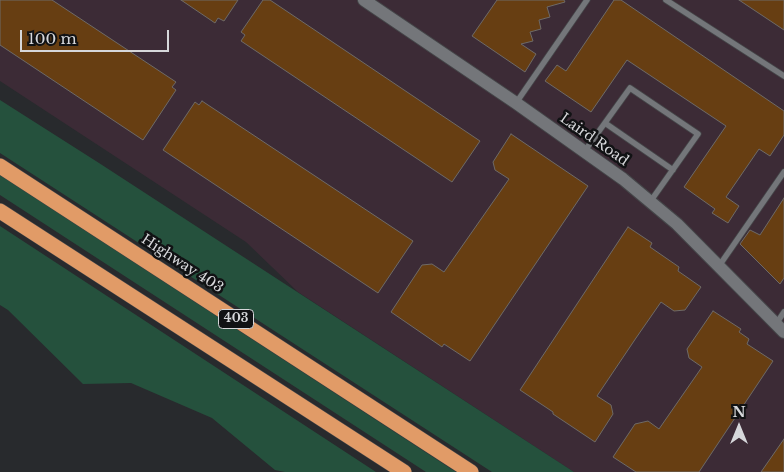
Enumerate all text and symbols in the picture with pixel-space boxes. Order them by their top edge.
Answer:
scale bar [22,20,171,52]
text: 100 m [28,29,77,48]
street label: Laird Road [556,110,632,170]
street label: Highway 403 [138,231,226,297]
road number: 403 [218,310,254,328]
north arrow [714,402,764,452]
text: N [732,403,746,421]

